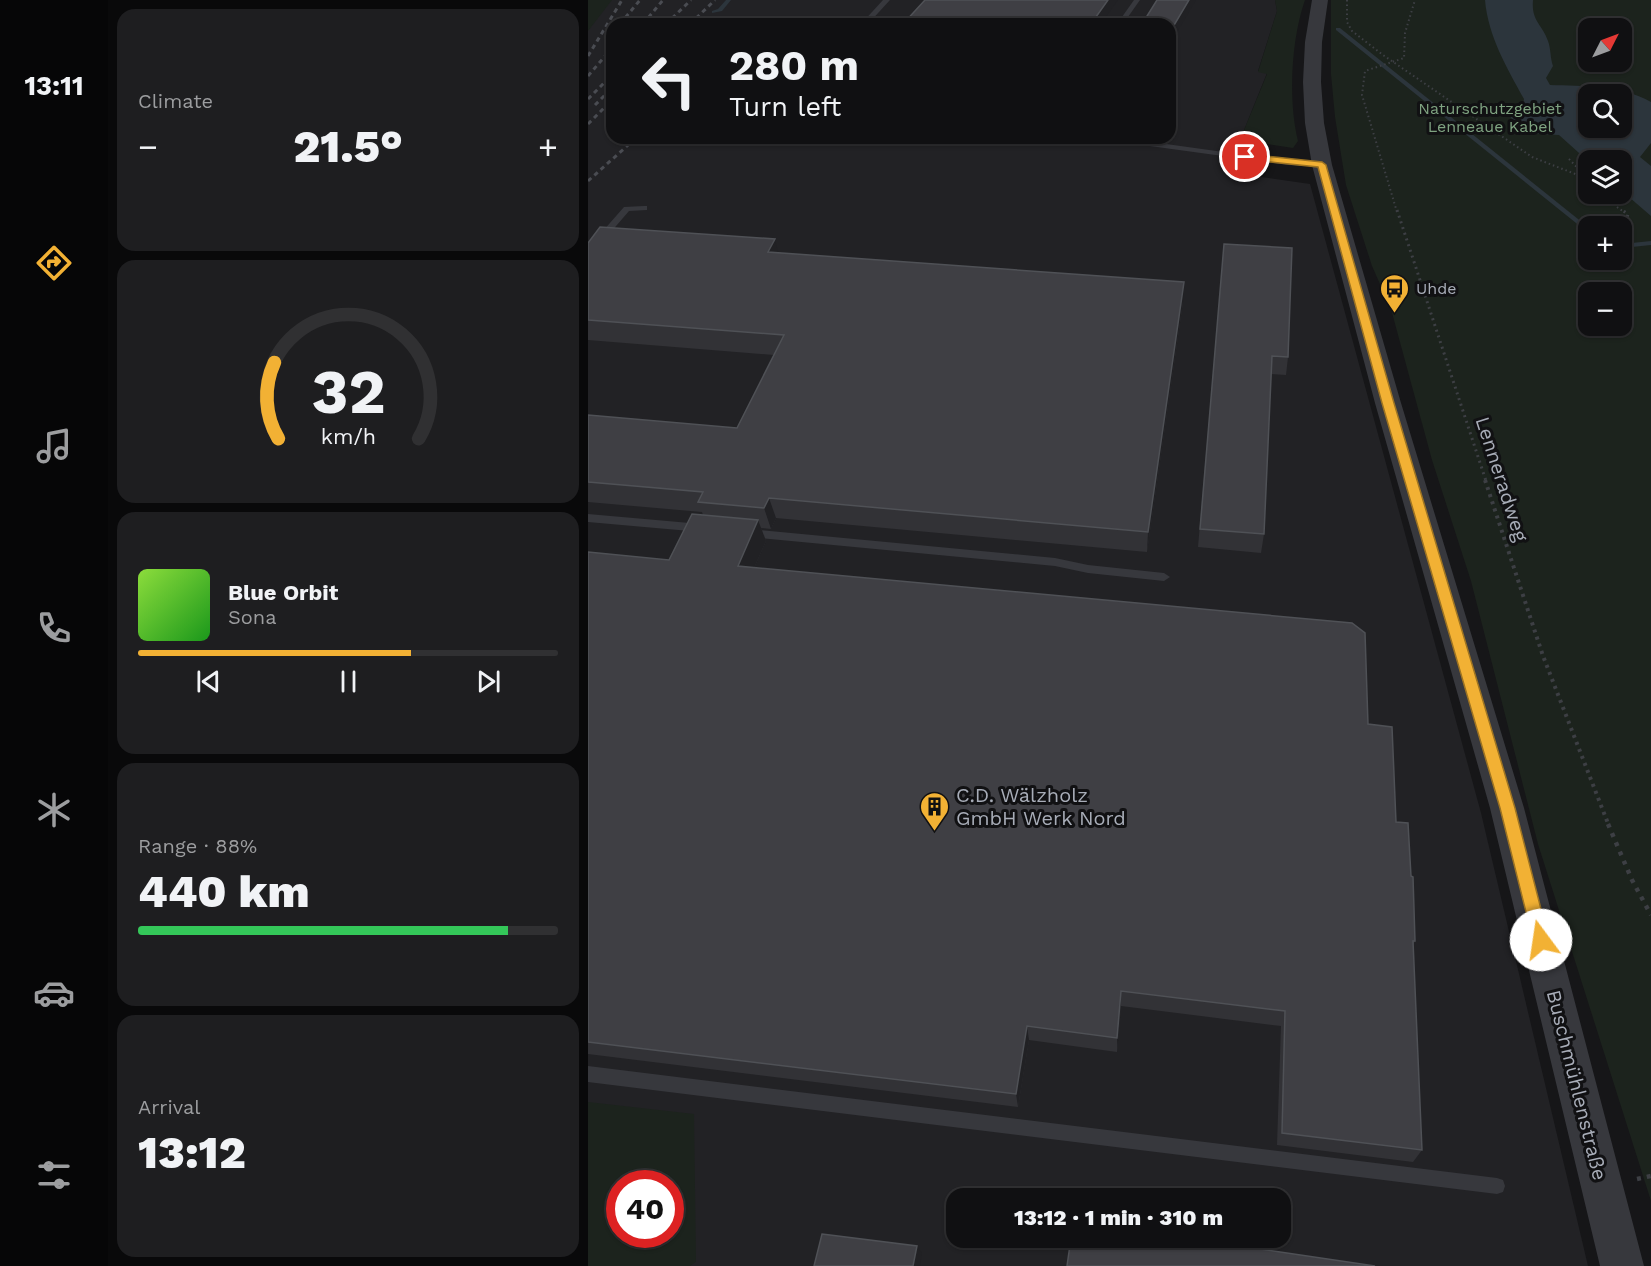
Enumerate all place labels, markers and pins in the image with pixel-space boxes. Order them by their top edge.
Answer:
pin [1219,131,1270,182]
bus stop icon: Uhde [1379,272,1411,314]
place label: Uhde [1416,279,1456,298]
place label: C.D. Wälzholz GmbH Werk Nord [956,783,1126,830]
building icon: C.D. Wälzholz GmbH Werk Nord [919,790,951,832]

